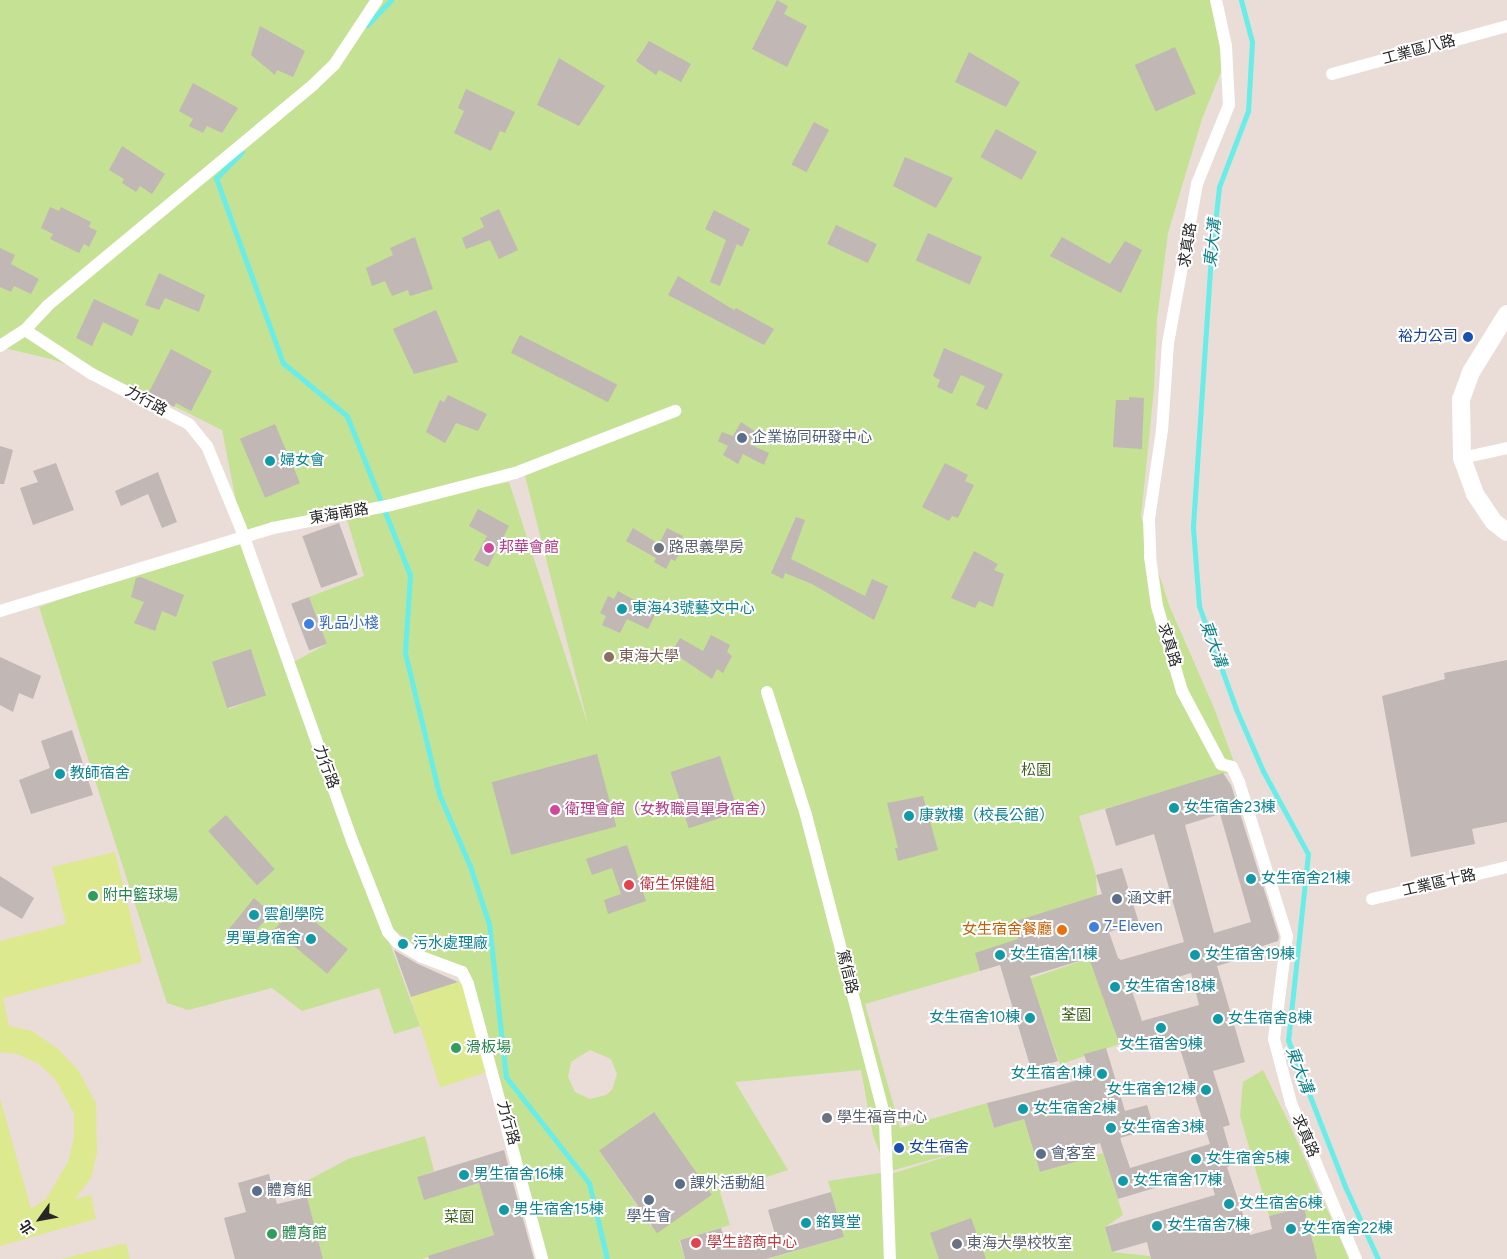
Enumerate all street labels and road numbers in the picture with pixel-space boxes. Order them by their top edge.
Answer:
street label: 工業區八路 [1380,32,1458,68]
street label: 求真路 [1176,221,1200,269]
street label: 力行路 [122,382,170,420]
street label: 東海南路 [308,500,370,528]
street label: 求真路 [1154,621,1184,669]
street label: 力行路 [310,743,342,791]
street label: 工業區十路 [1400,866,1478,900]
street label: 篤信路 [833,948,861,996]
street label: 力行路 [493,1099,523,1147]
street label: 求真路 [1288,1112,1322,1160]

